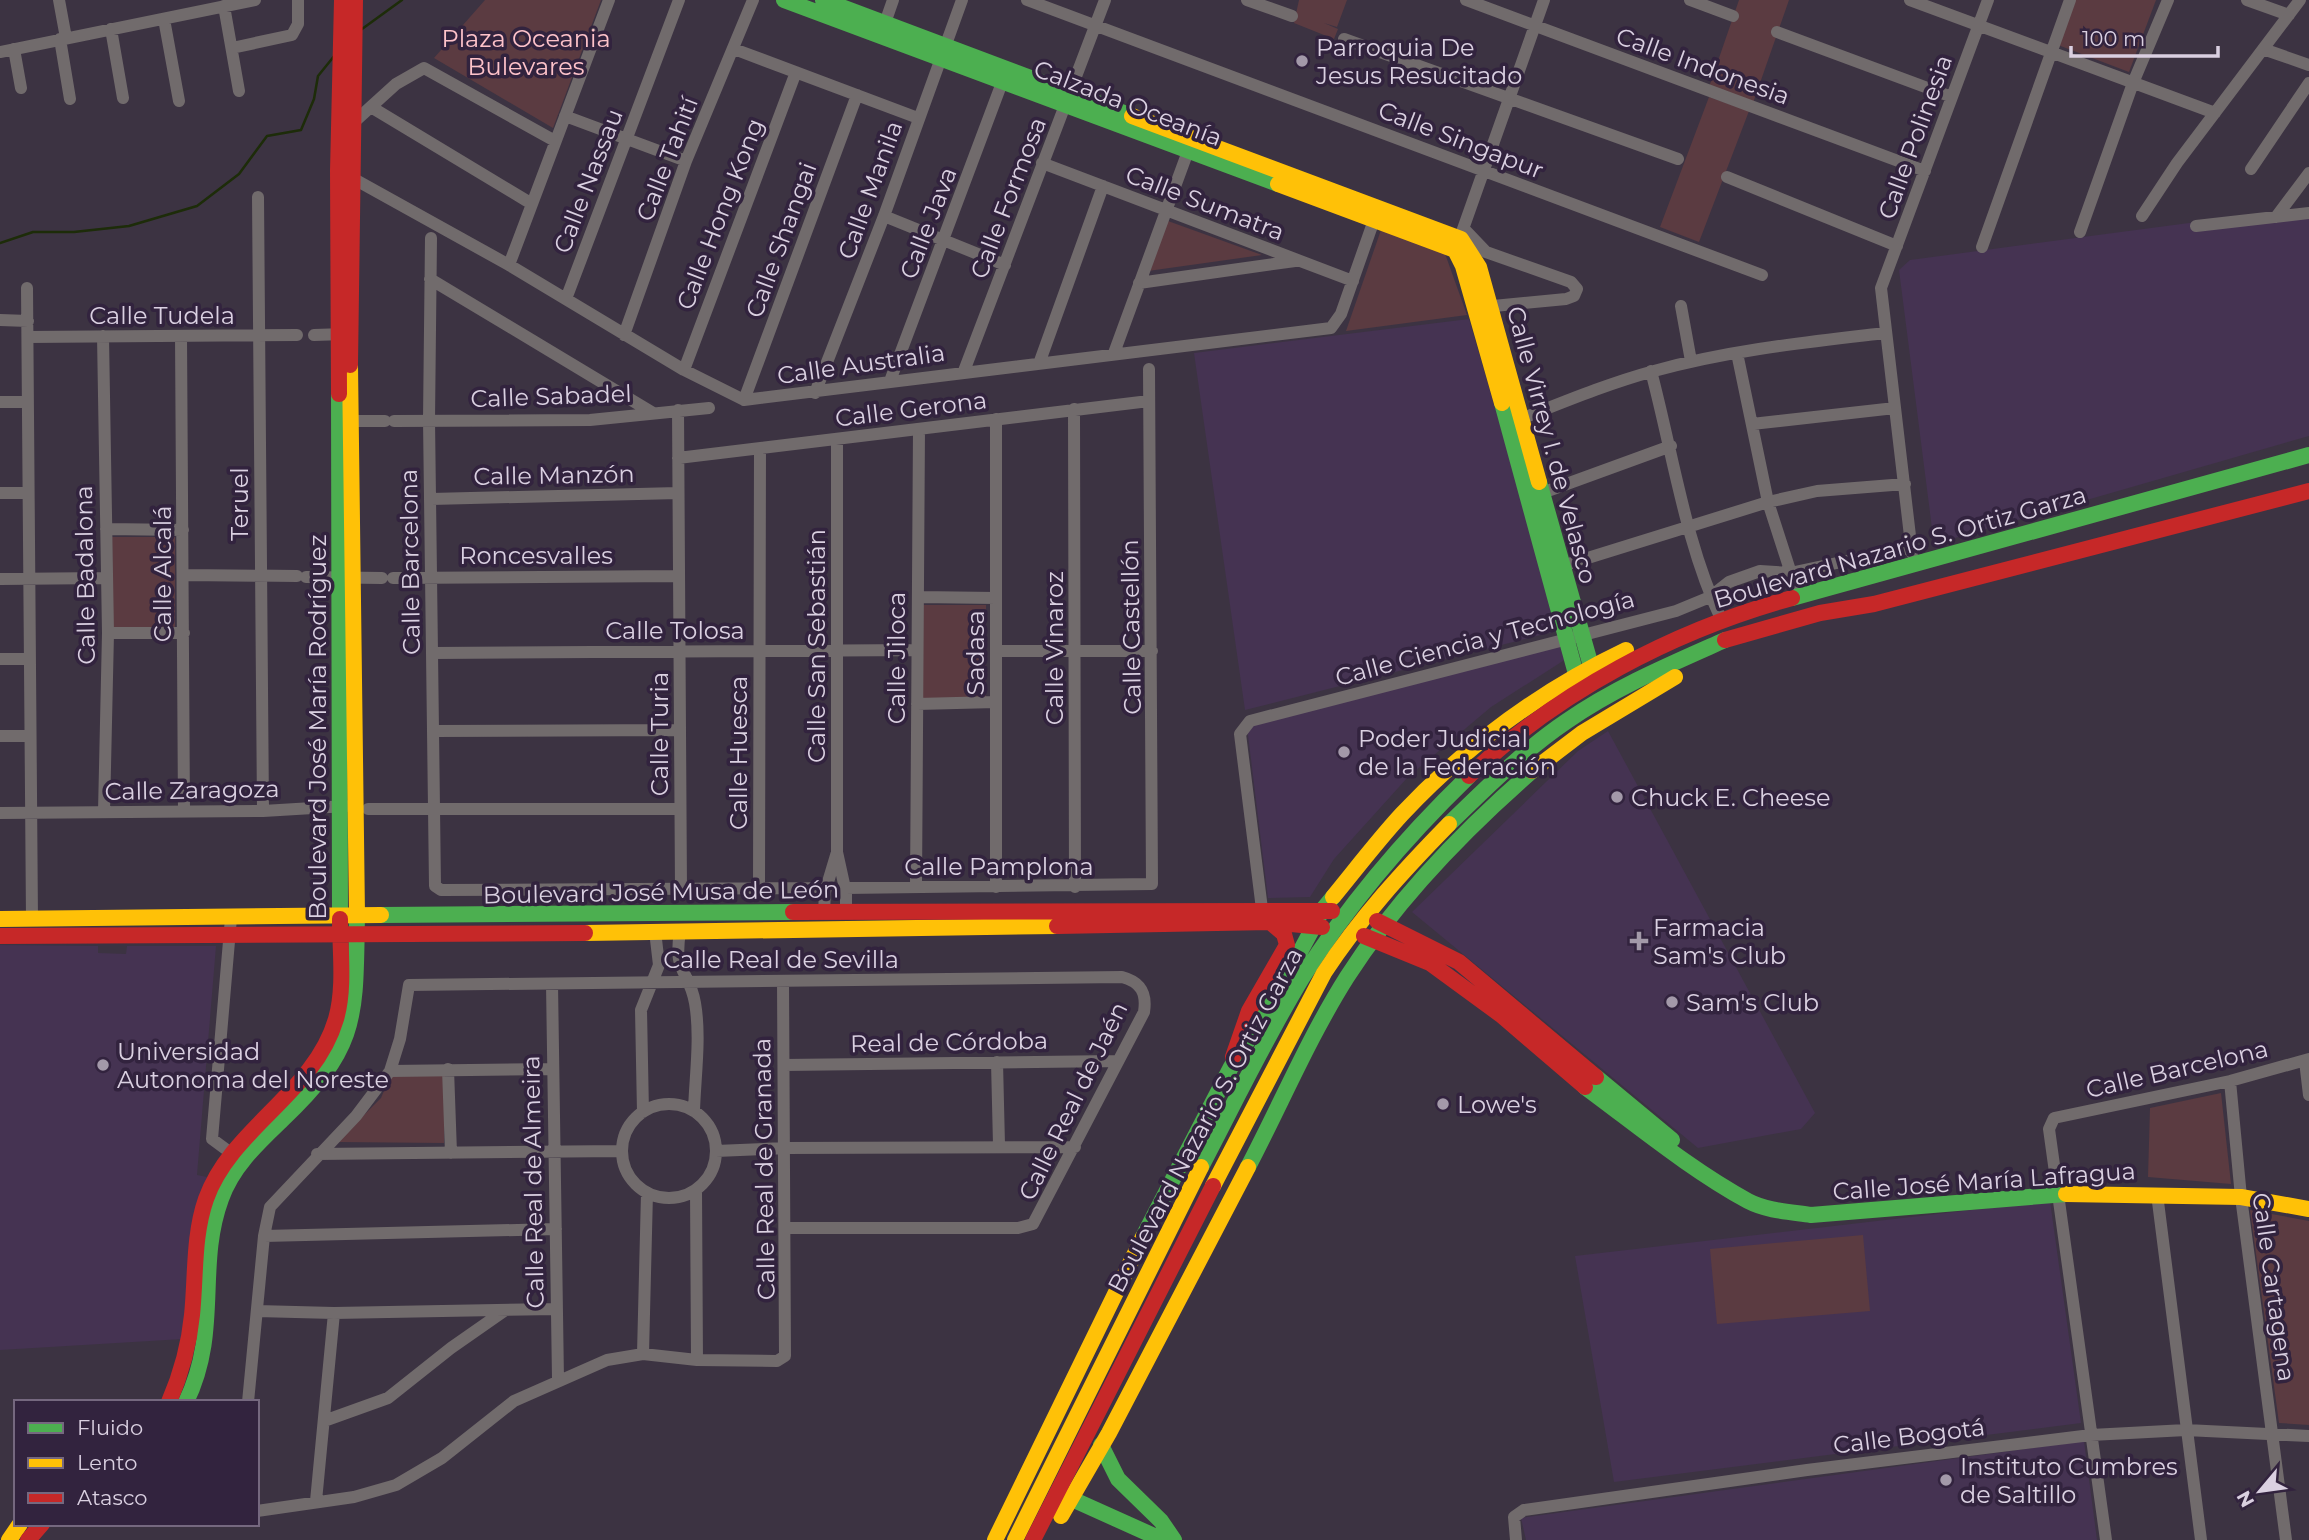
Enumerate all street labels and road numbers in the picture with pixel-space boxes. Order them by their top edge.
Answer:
street label: Calle Indonesia [1612,21,1794,111]
street label: Calle Polinesia [1872,51,1958,223]
street label: Calzada Oceanía [1030,54,1226,152]
street label: Calle Tahití [630,91,704,225]
street label: Calle Singapur [1374,95,1548,185]
street label: Calle Nassau [547,105,629,257]
street label: Calle Formosa [964,113,1052,283]
street label: Calle Hong Kong [670,114,770,314]
street label: Calle Manila [832,117,908,263]
street label: Calle Shangai [739,158,823,322]
street label: Calle Sumatra [1121,159,1289,247]
street label: Calle Java [893,163,963,283]
street label: Calle Tudela [89,301,235,330]
street label: Calle Virrey I. de Velasco [1501,303,1603,587]
street label: Calle Australia [775,338,947,390]
street label: Calle Sabadel [470,379,632,413]
street label: Calle Gerona [834,385,988,433]
street label: Calle Manzón [473,459,635,491]
street label: Teruel [225,467,254,541]
street label: Calle Barcelona [394,469,426,655]
street label: Boulevard Nazario S. Ortiz Garza [1710,480,2090,614]
street label: Calle Badalona [69,485,101,665]
street label: Calle Alcalá [148,506,177,642]
street label: Calle San Sebastián [802,529,831,763]
street label: Boulevard José María Rodríguez [303,534,332,920]
street label: Calle Castellón [1115,539,1147,715]
street label: Roncesvalles [459,541,613,570]
street label: Calle Vinaroz [1040,571,1069,725]
street label: Calle Ciencia y Tecnología [1332,584,1638,692]
street label: Calle Jiloca [882,592,911,724]
street label: Sadasa [961,610,990,696]
street label: Calle Tolosa [605,616,745,645]
street label: Calle Turia [645,672,674,796]
street label: Calle Huesca [724,676,753,830]
street label: Calle Zaragoza [104,774,280,806]
street label: Calle Pamplona [904,852,1094,881]
street label: Boulevard José Musa de León [483,874,839,910]
street label: Boulevard Nazario S. Ortiz Garza [1102,943,1308,1297]
street label: Calle Real de Sevilla [663,945,899,974]
street label: Calle Real de Jaén [1012,997,1134,1205]
street label: Real de Córdoba [850,1026,1048,1058]
street label: Calle Barcelona [2083,1034,2271,1104]
street label: Calle Real de Granada [747,1038,781,1300]
street label: Calle Real de Almeira [516,1055,550,1309]
street label: Calle José María Lafragua [1832,1156,2136,1206]
street label: Calle Cartagena [2246,1191,2302,1383]
street label: Calle Bogotá [1831,1412,1987,1460]

